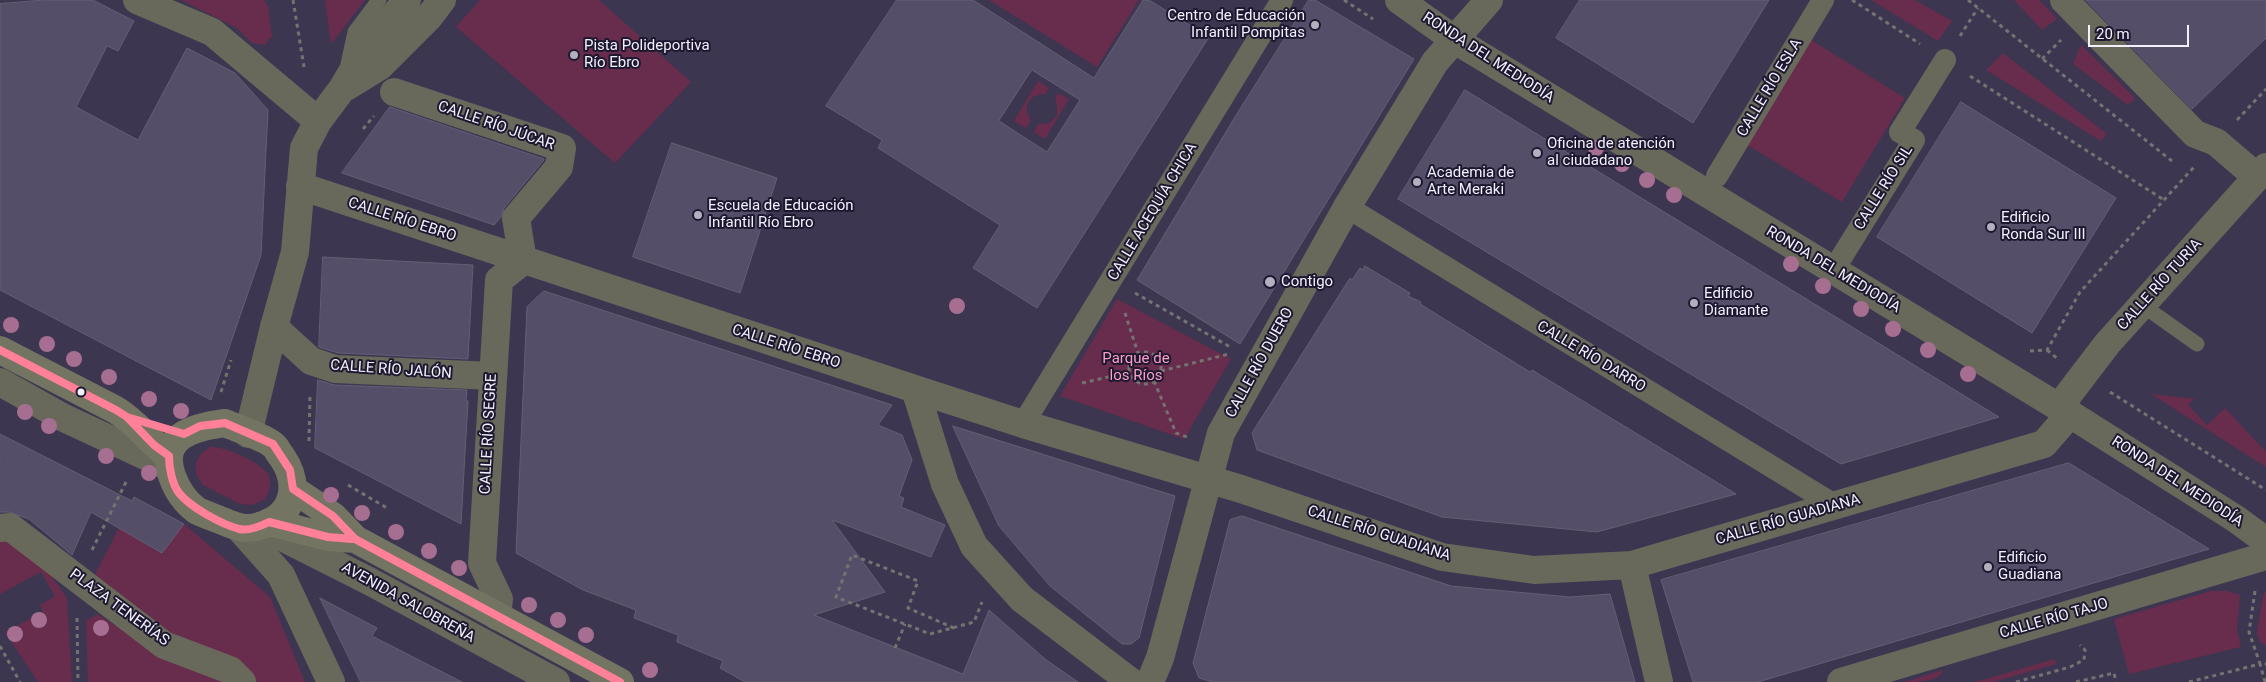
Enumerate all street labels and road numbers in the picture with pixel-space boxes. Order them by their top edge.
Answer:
street label: RONDA DEL MEDIODÍA [1419,9,1557,107]
street label: CALLE RÍO ESLA [1734,36,1806,140]
street label: CALLE RÍO JÚCAR [435,98,557,154]
street label: CALLE ACEQUÍA CHICA [1105,140,1201,284]
street label: CALLE RÍO SIL [1851,142,1917,234]
street label: CALLE RÍO EBRO [346,194,458,246]
street label: RONDA DEL MEDIODÍA [1763,223,1903,317]
street label: CALLE RÍO TURIA [2114,235,2206,335]
street label: CALLE RÍO DUERO [1222,305,1298,421]
street label: CALLE RÍO DARRO [1533,317,1649,397]
street label: CALLE RÍO EBRO [730,321,842,373]
street label: CALLE RÍO JALÓN [330,357,452,383]
street label: CALLE RÍO SEGRE [477,373,501,495]
street label: RONDA DEL MEDIODÍA [2108,433,2246,531]
street label: CALLE RÍO GUADIANA [1714,491,1862,549]
street label: CALLE RÍO GUADIANA [1305,502,1453,566]
street label: AVENIDA SALOBREÑA [338,559,478,647]
street label: PLAZA TENERÍAS [66,566,172,650]
street label: CALLE RÍO TAJO [1998,595,2110,643]

